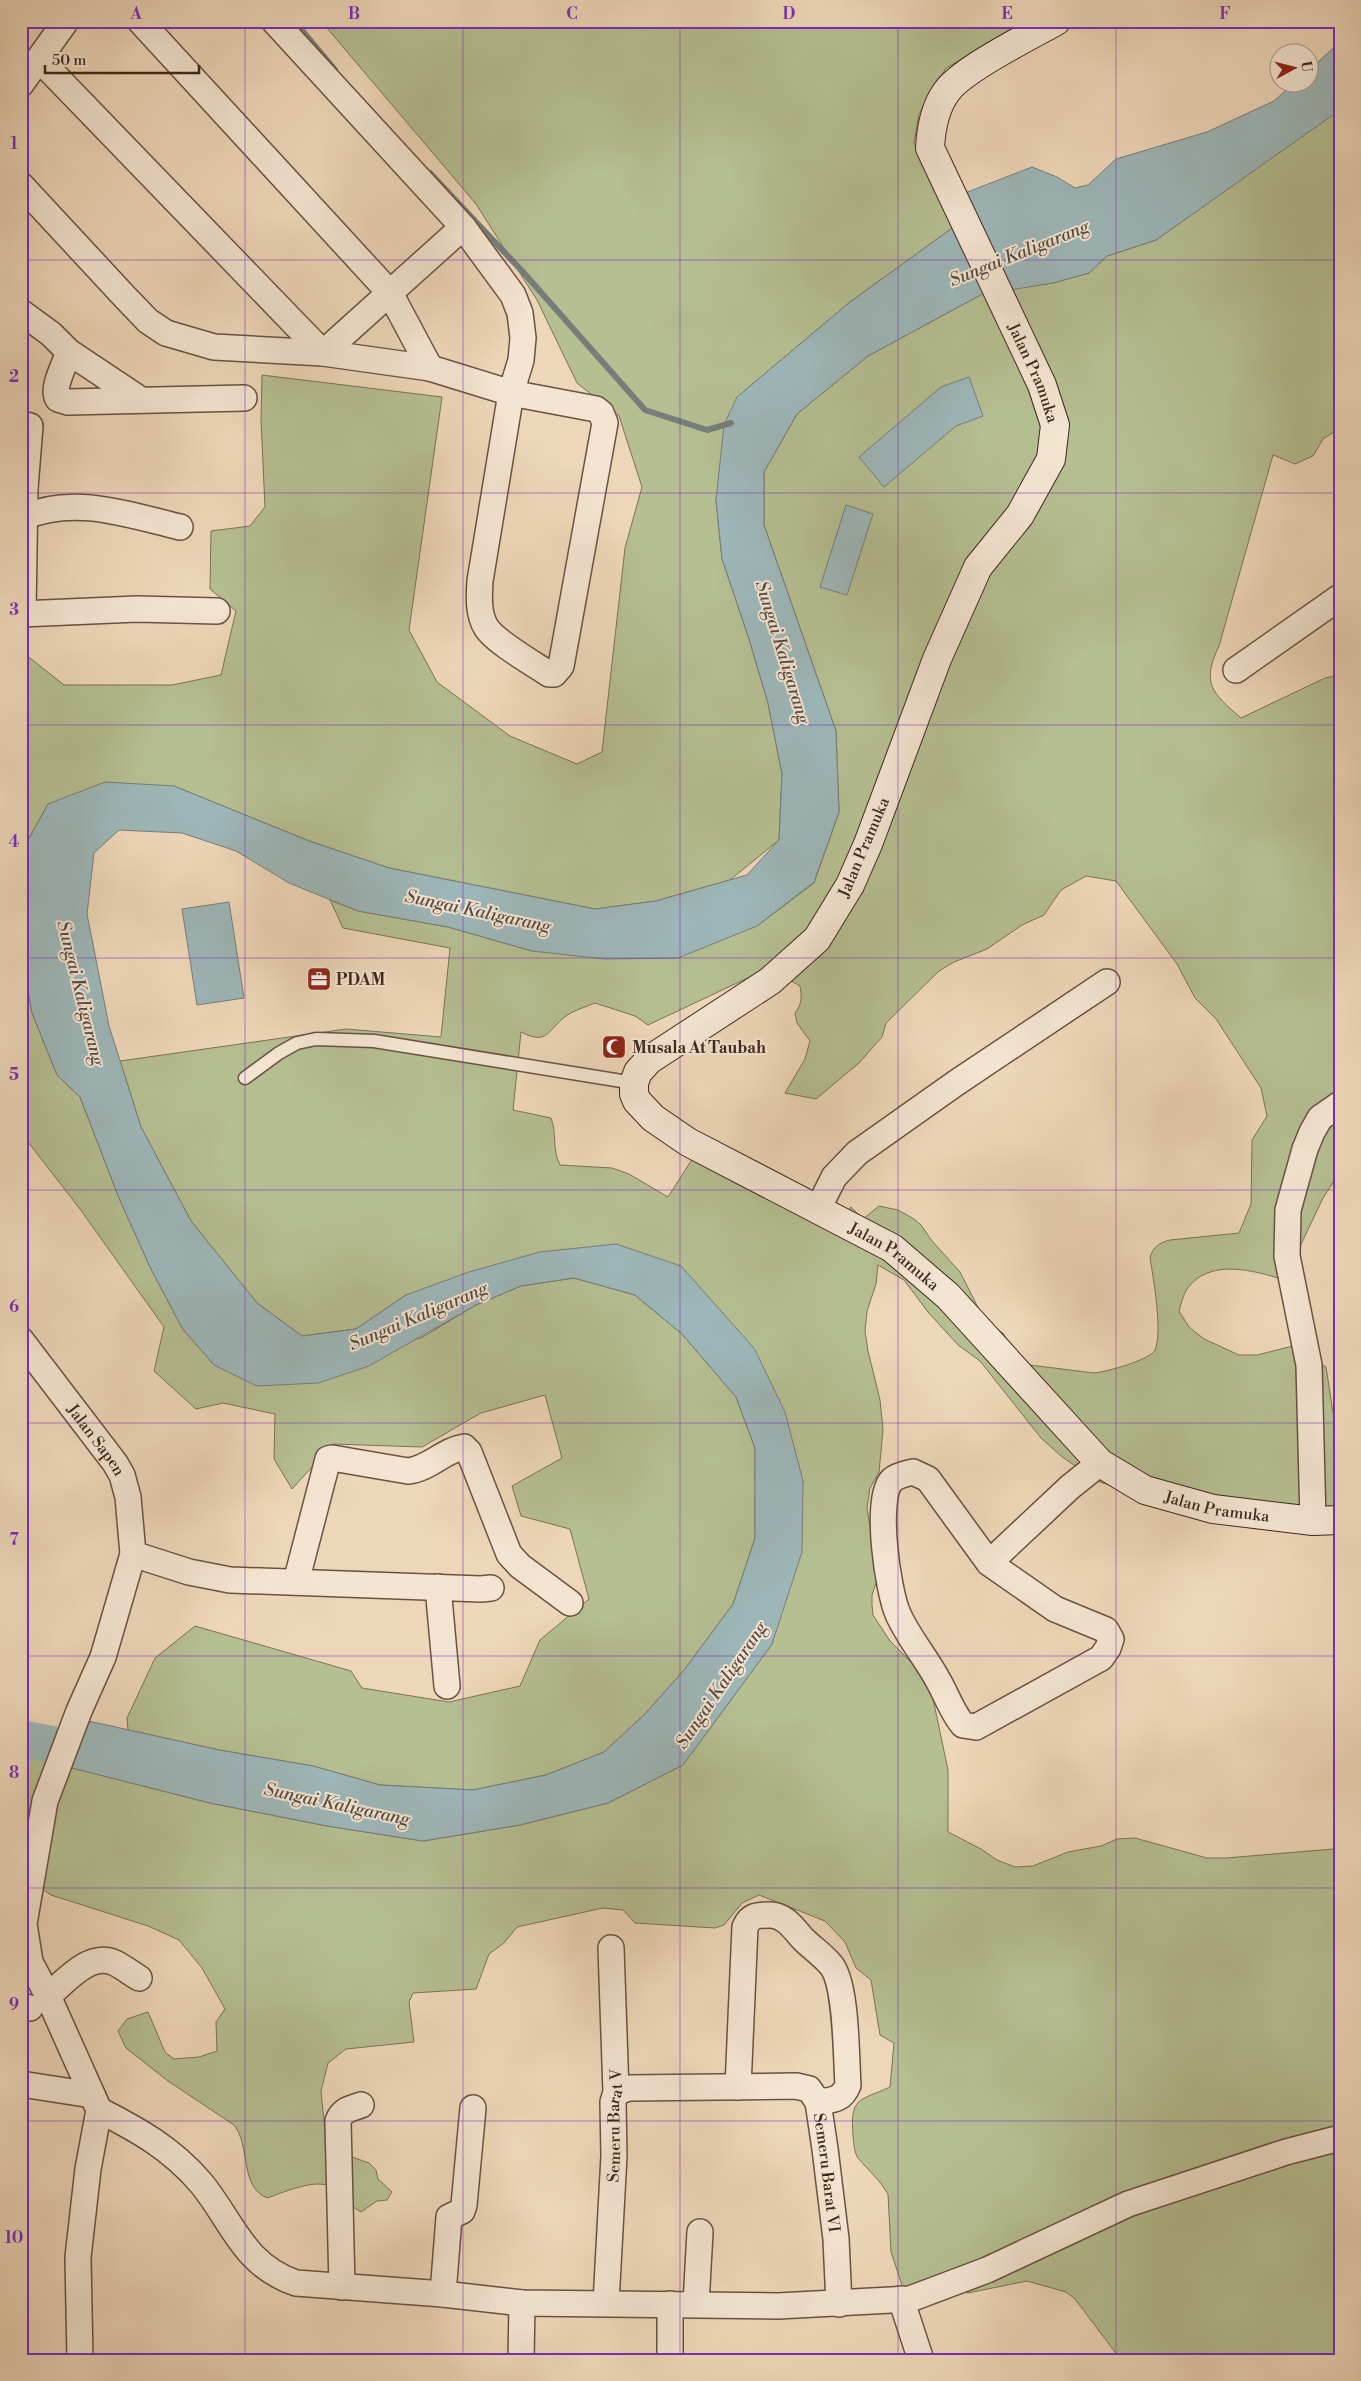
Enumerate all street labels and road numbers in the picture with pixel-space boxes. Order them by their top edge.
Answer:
street label: Jalan Pramuka [1003,319,1063,426]
street label: Jalan Pramuka [834,794,894,901]
street label: Jalan Pramuka [844,1218,944,1296]
street label: Jalan Sapen [62,1399,129,1480]
street label: Jalan Pramuka [1161,1487,1272,1527]
street label: Semeru Barat V [604,2068,628,2183]
street label: Semeru Barat VI [809,2112,844,2233]

